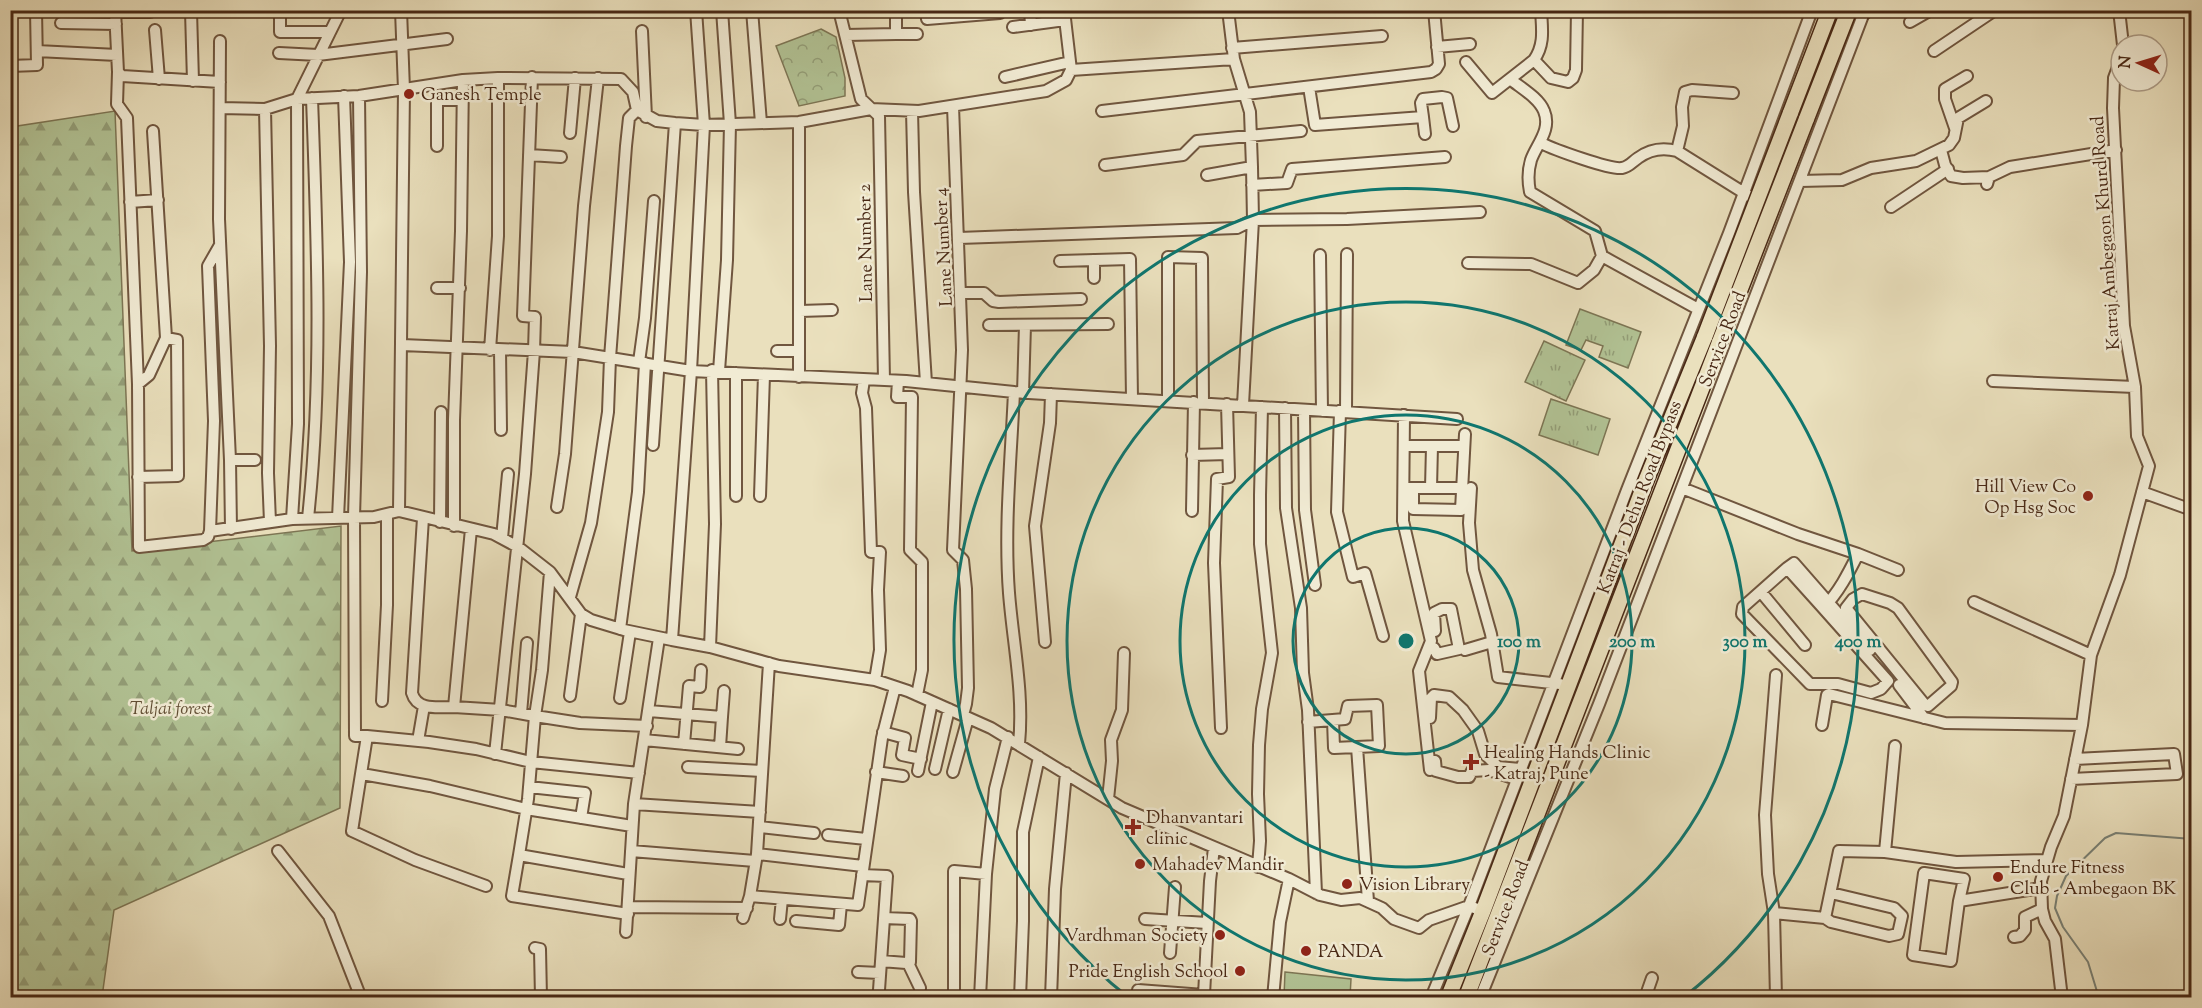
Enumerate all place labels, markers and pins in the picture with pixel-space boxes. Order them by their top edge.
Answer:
place label: Ganesh Temple [421,83,542,109]
marker: Ganesh Temple [402,87,416,101]
place label: Hill View Co Op Hsg Soc [1975,475,2076,522]
marker: Hill View Co Op Hsg Soc [2081,489,2095,503]
centre of rings [1396,631,1416,651]
place label: Healing Hands Clinic - Katraj, Pune [1484,741,1651,788]
marker: Healing Hands Clinic - Katraj, Pune [1462,753,1480,771]
place label: Dhanvantari clinic [1146,806,1243,853]
marker: Dhanvantari clinic [1124,818,1142,836]
place label: Mahadev Mandir [1152,853,1284,879]
place label: Endure Fitness Club - Ambegaon BK [2010,856,2176,903]
marker: Mahadev Mandir [1133,857,1147,871]
marker: Endure Fitness Club - Ambegaon BK [1991,870,2005,884]
place label: Vision Library [1359,873,1470,899]
marker: Vision Library [1340,877,1354,891]
place label: Vardhman Society [1064,924,1208,950]
marker: Vardhman Society [1213,928,1227,942]
place label: PANDA [1318,940,1384,966]
marker: PANDA [1299,944,1313,958]
place label: Pride English School [1069,960,1228,986]
marker: Pride English School [1233,964,1247,978]

